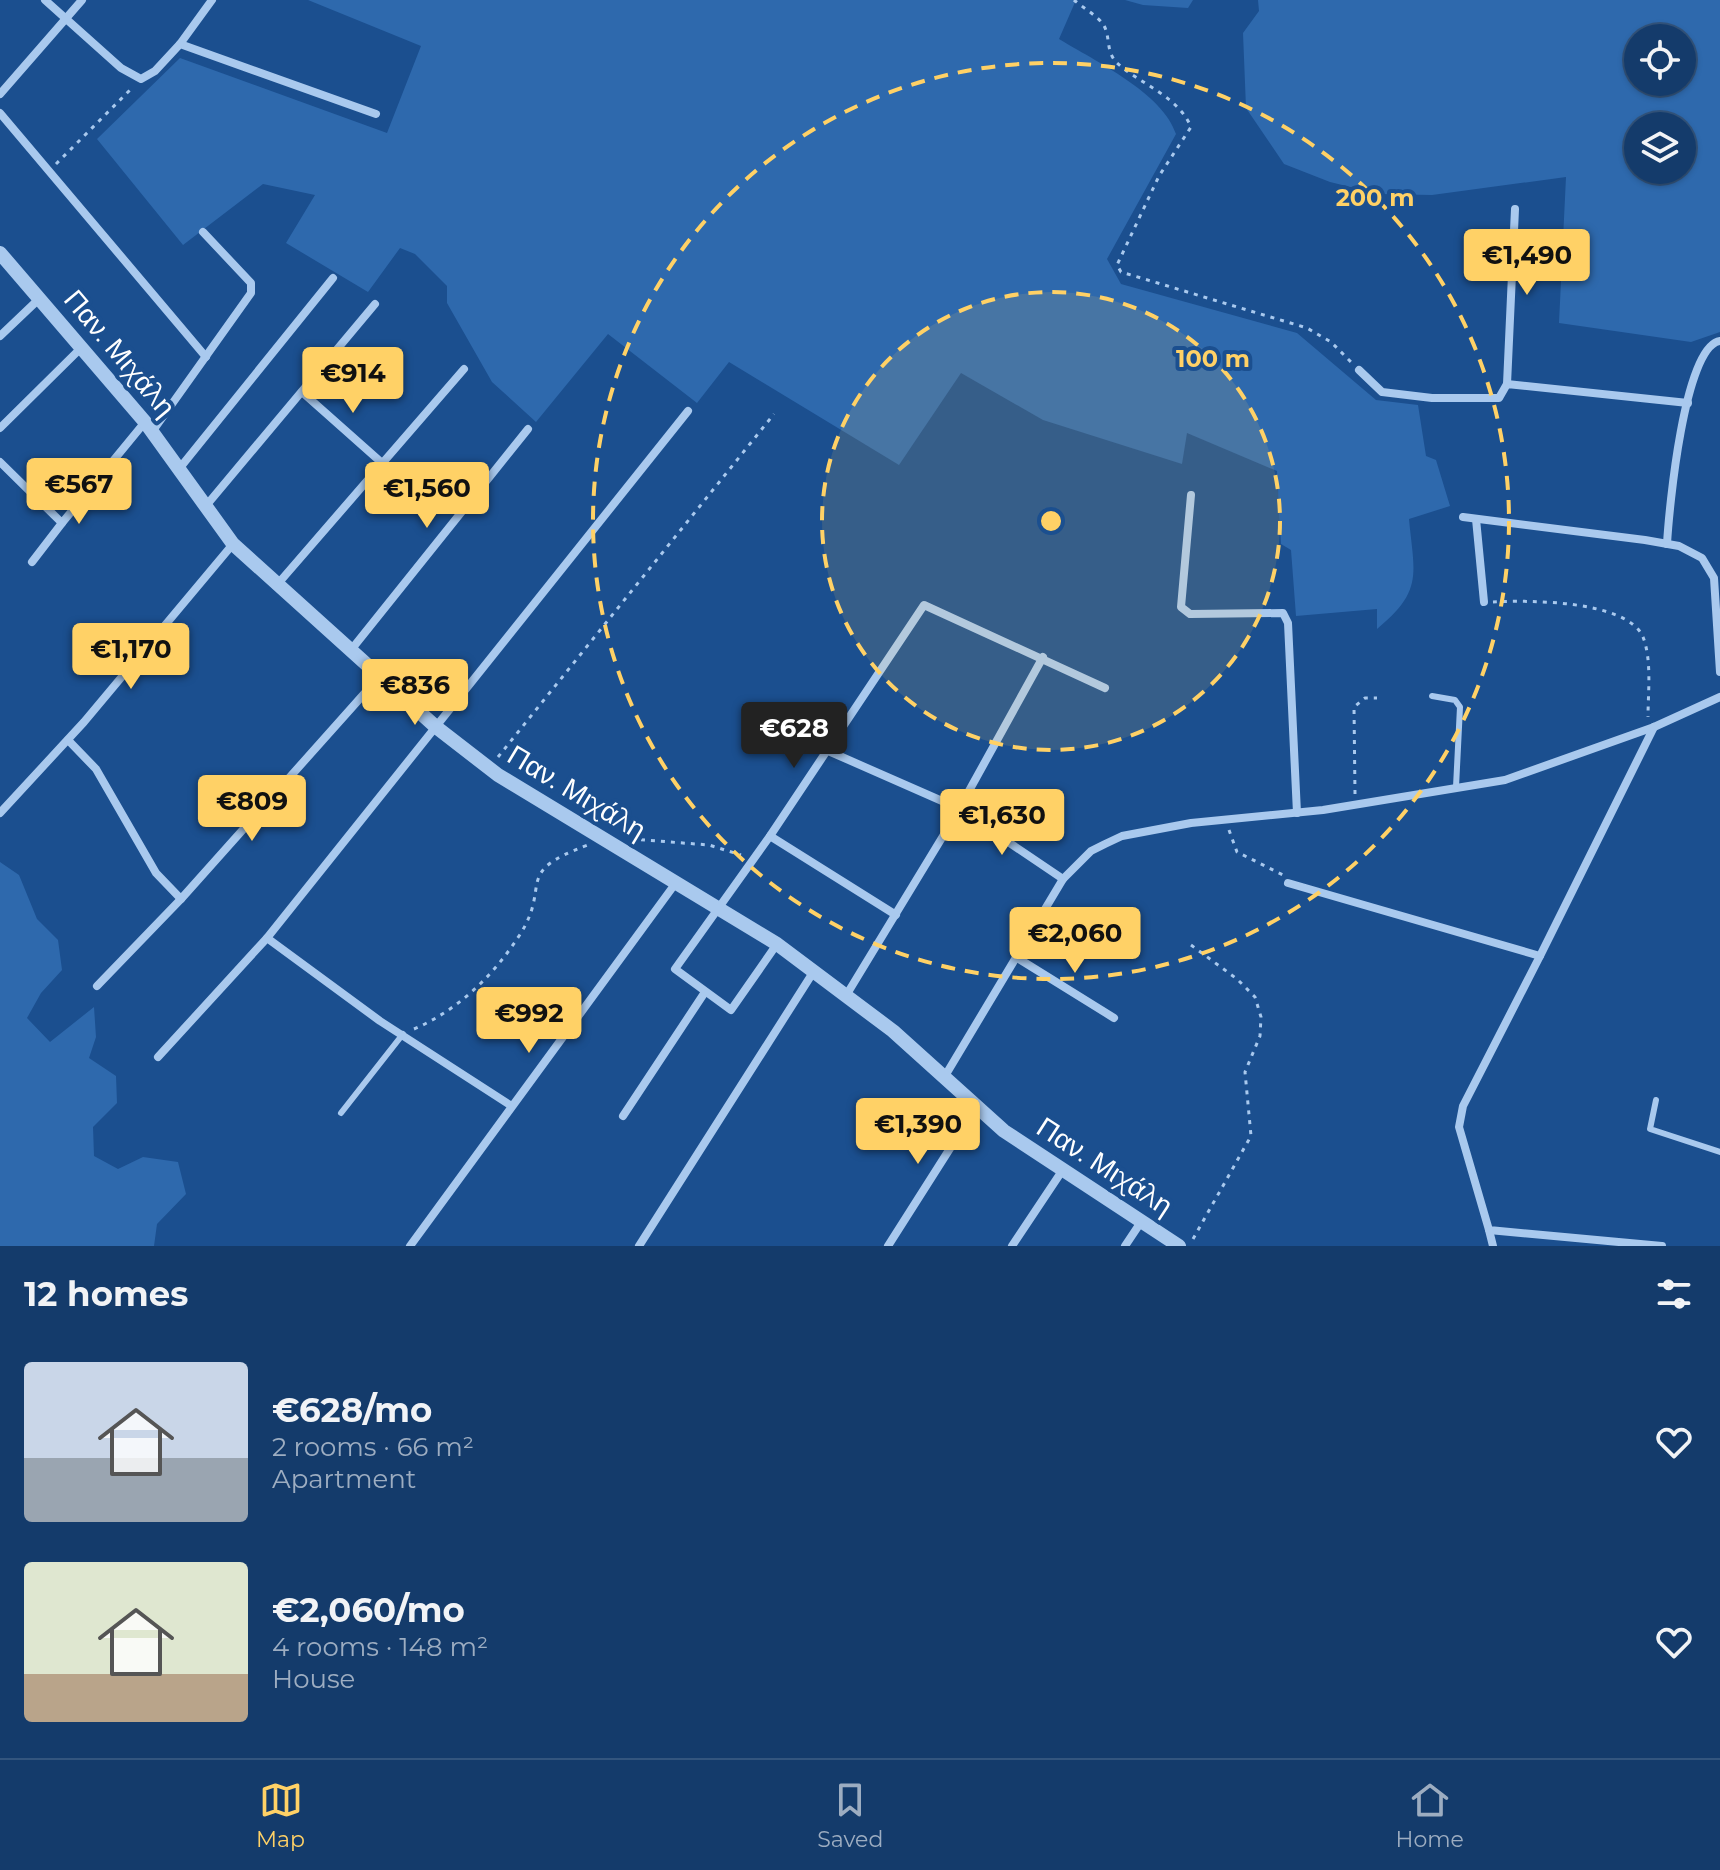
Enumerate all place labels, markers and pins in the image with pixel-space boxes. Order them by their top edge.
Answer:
pin: €1,490 [1462,229,1592,297]
pin: €914 [306,347,400,415]
pin: €567 [32,458,126,526]
pin: €1,560 [362,462,492,530]
centre of rings [1037,507,1065,535]
pin: €1,170 [66,623,196,691]
pin: €836 [368,659,462,727]
pin: €628 [747,702,841,770]
pin: €809 [205,775,299,843]
pin: €1,630 [937,789,1067,857]
pin: €2,060 [1010,907,1140,975]
pin: €992 [482,987,576,1055]
pin: €1,390 [853,1098,983,1166]

